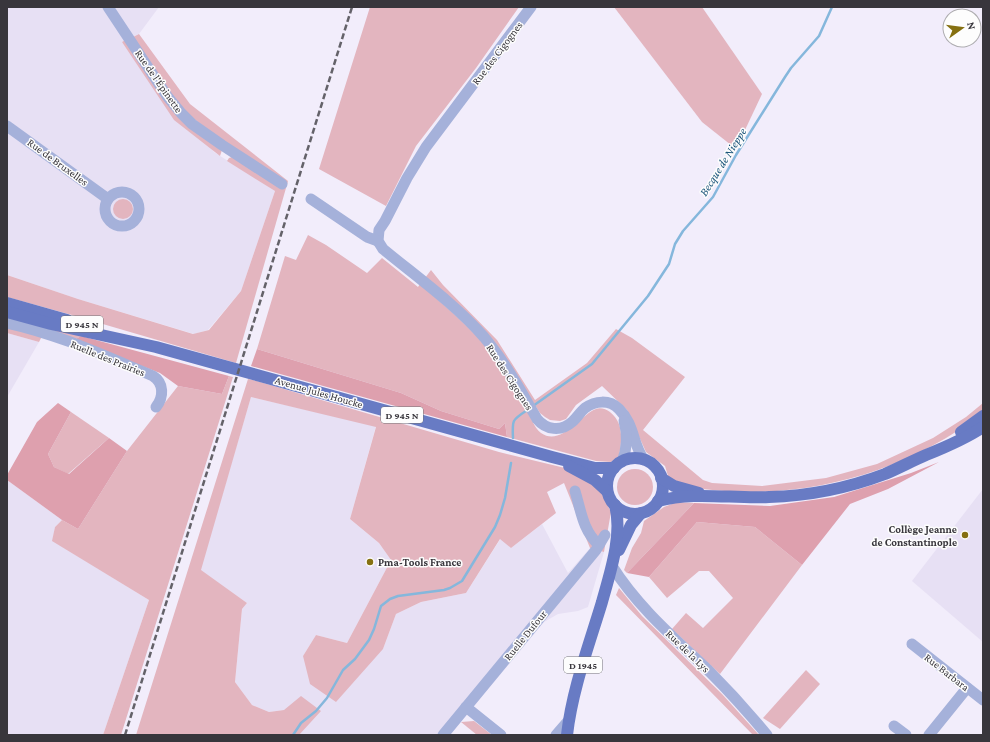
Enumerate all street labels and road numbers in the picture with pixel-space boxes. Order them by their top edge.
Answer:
street label: Rue des Cigognes [469,19,526,88]
street label: Rue de l'Épinette [132,47,185,116]
street label: Rue de Bruxelles [25,136,91,188]
road number: D 945 N [61,316,103,332]
street label: Ruelle des Prairies [69,338,147,378]
street label: Rue des Cigognes [483,342,536,413]
street label: Avenue Jules Houcke [273,374,364,411]
road number: D 945 N [381,407,423,423]
street label: Ruelle Dufour [501,608,549,662]
street label: Rue de la Lys [663,627,712,675]
street label: Rue Barbara [922,651,972,693]
road number: D 1945 [564,657,602,673]

